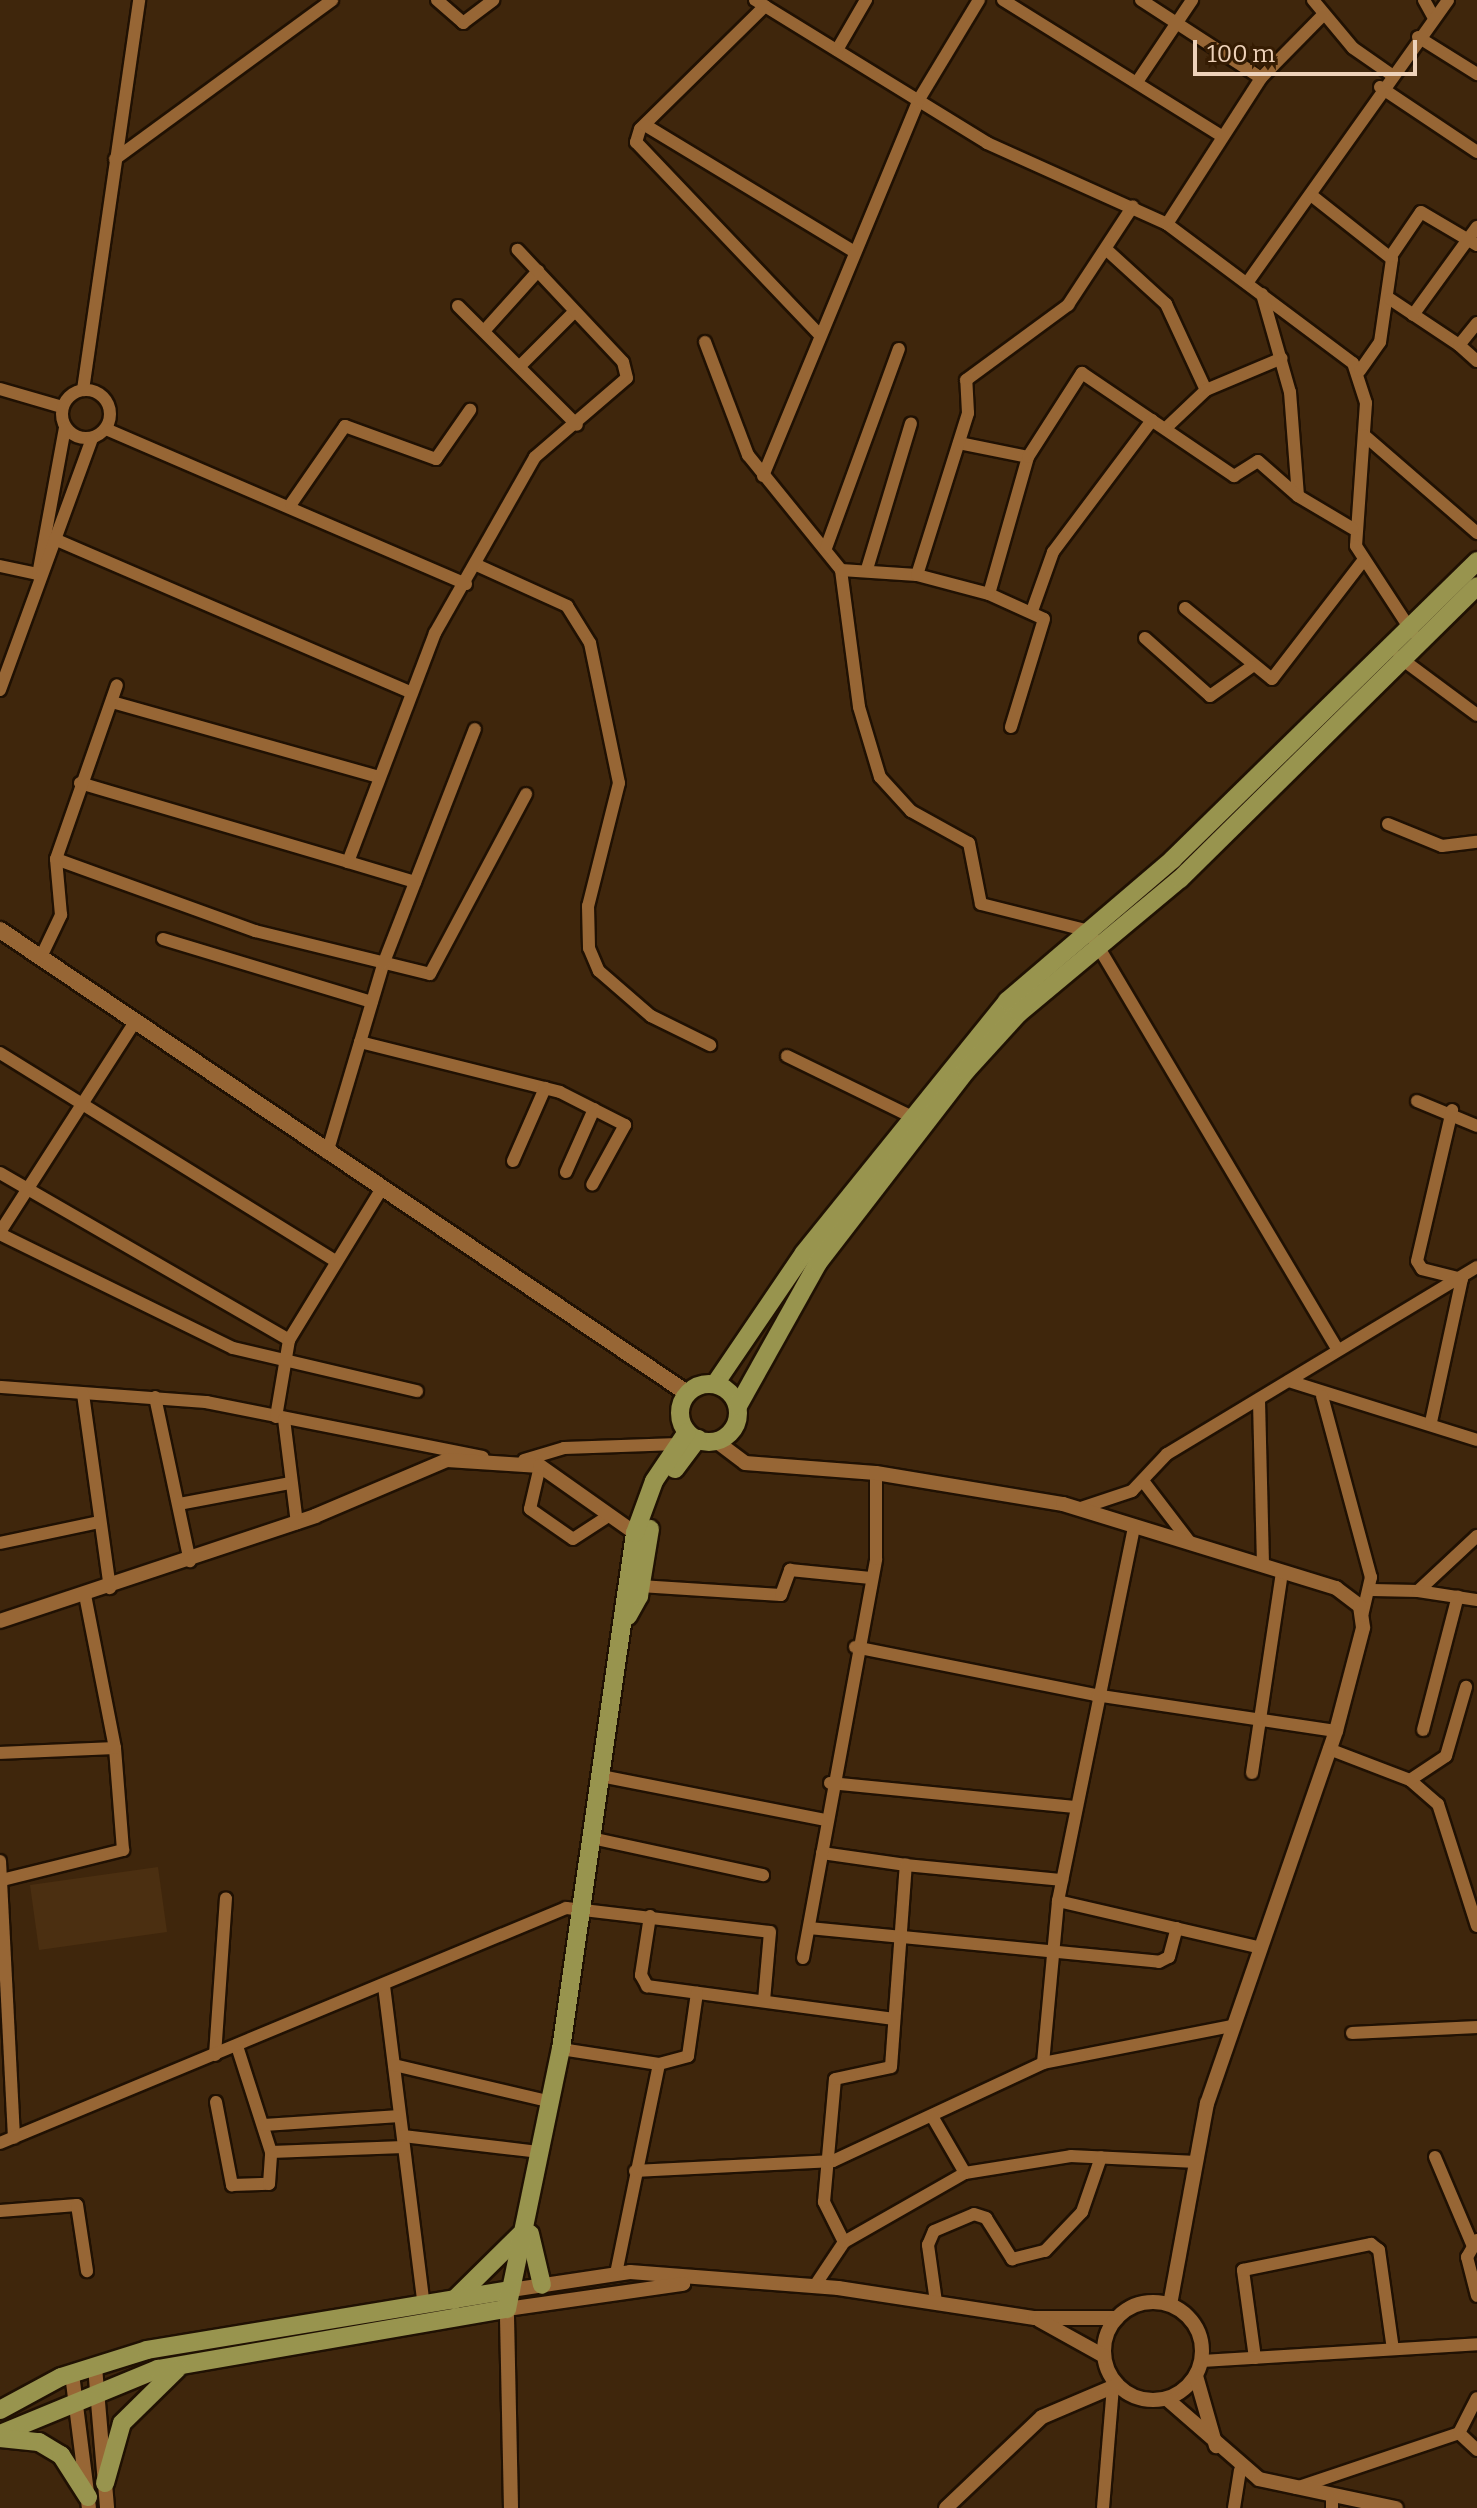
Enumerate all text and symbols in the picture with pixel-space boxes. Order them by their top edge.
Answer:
scale bar [1197,24,1421,74]
text: 100 m [1207,40,1275,68]

